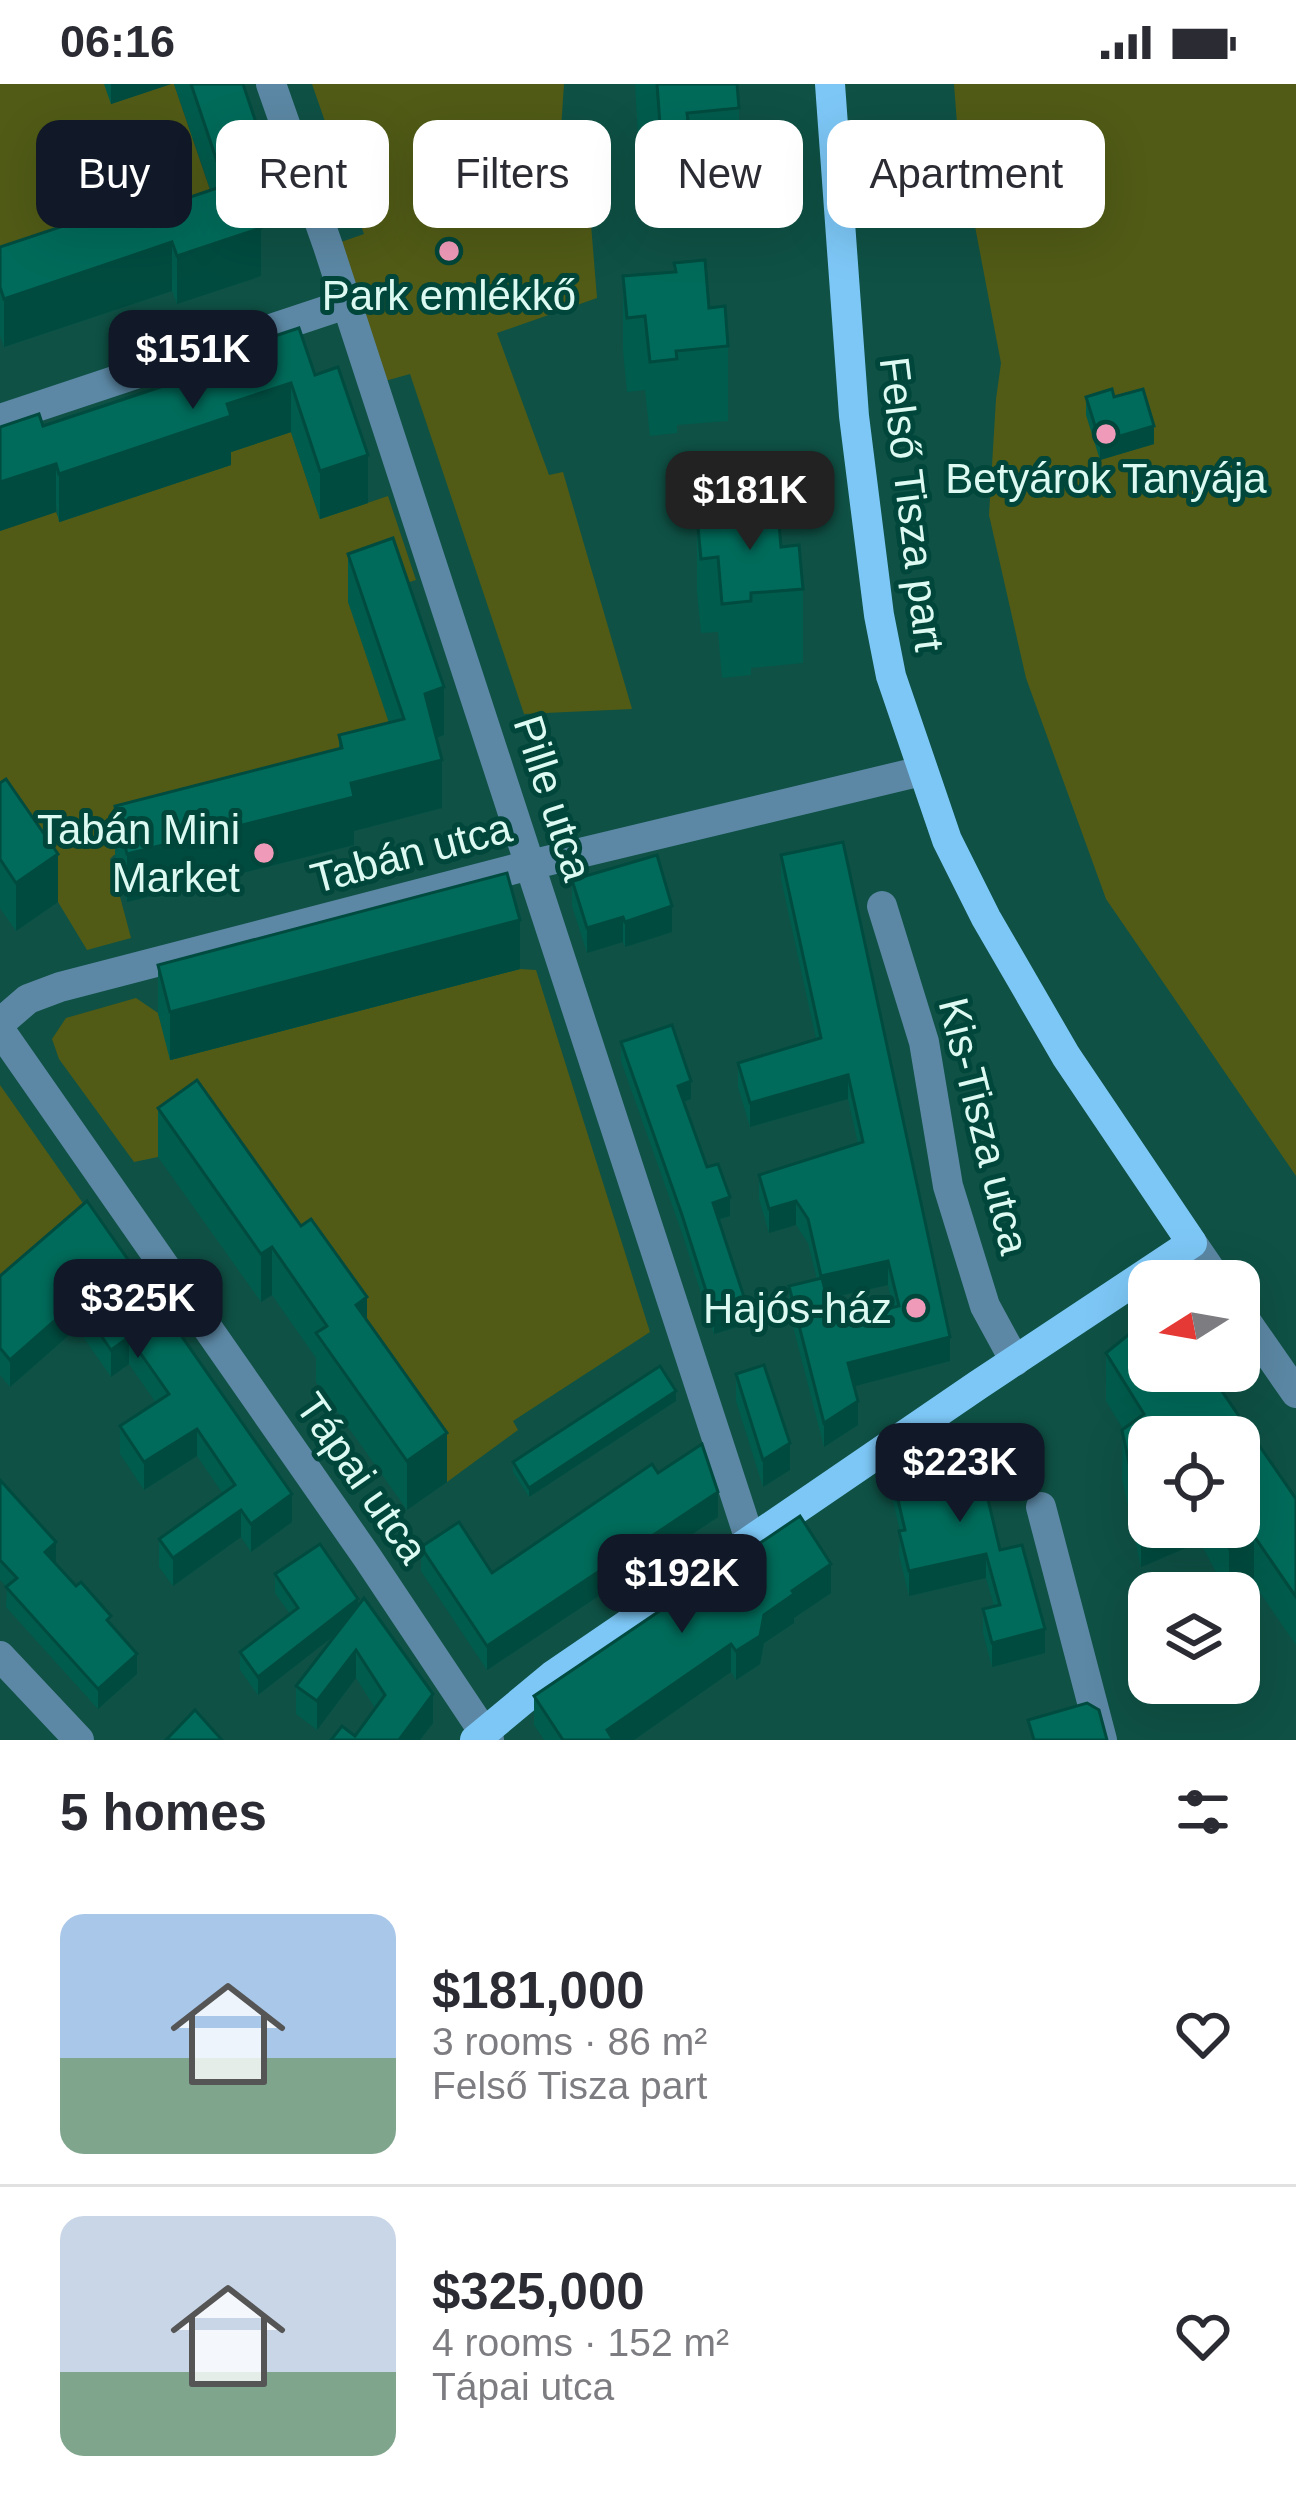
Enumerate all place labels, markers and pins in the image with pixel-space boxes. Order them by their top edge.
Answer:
marker: Park emlékkő [436,238,462,264]
place label: Park emlékkő [322,272,576,319]
pin: $151K [109,310,277,412]
marker: Betyárok Tanyája [1093,421,1119,447]
pin: $181K [666,451,834,553]
place label: Betyárok Tanyája [945,455,1267,502]
place label: Tabán Mini Market [37,806,240,901]
marker: Tabán Mini Market [251,840,277,866]
pin: $325K [54,1259,222,1361]
place label: Hajós-ház [703,1285,892,1332]
marker: Hajós-ház [903,1295,929,1321]
pin: $223K [876,1423,1044,1525]
pin: $192K [598,1534,766,1636]

